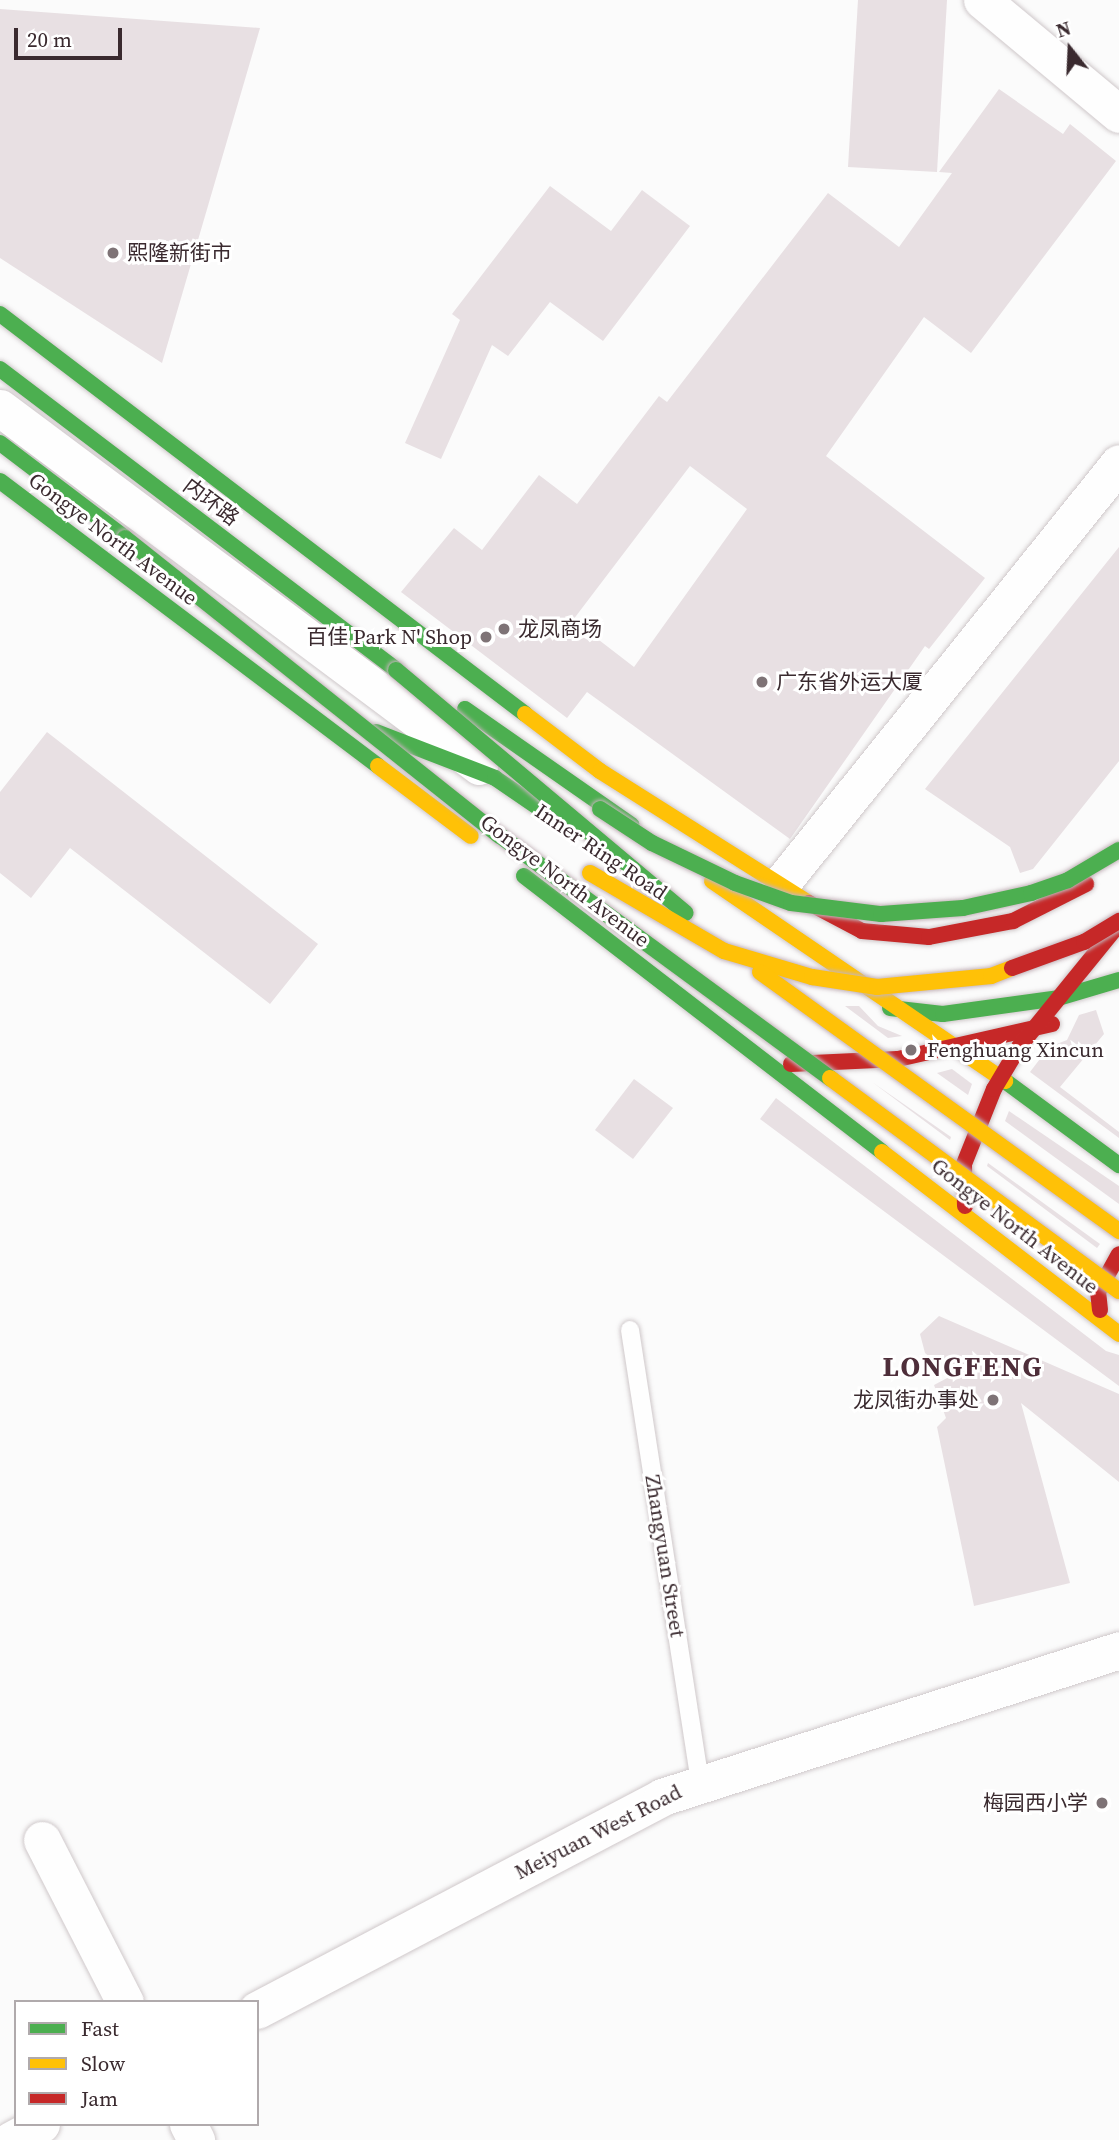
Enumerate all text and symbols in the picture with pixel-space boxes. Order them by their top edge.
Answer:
scale bar [18,14,126,58]
north arrow [1035,14,1105,84]
text: N [1053,15,1074,44]
text: 20 m [27,25,72,54]
place label: 熙隆新街市 [127,240,232,266]
marker: 熙隆新街市 [105,245,121,261]
street label: Gongye North Avenue [24,467,202,611]
street label: 内环路 [178,473,244,531]
place label: 龙凤商场 [518,616,602,642]
marker: 龙凤商场 [496,621,512,637]
place label: 百佳 Park N' Shop [306,624,472,650]
marker: 百佳 Park N' Shop [478,629,494,645]
place label: 广东省外运大厦 [776,669,923,695]
marker: 广东省外运大厦 [754,674,770,690]
street label: Inner Ring Road [530,799,672,905]
street label: Gongye North Avenue [476,809,654,953]
place label: Fenghuang Xincun [927,1037,1104,1063]
marker: Fenghuang Xincun [901,1040,921,1060]
street label: Gongye North Avenue [927,1153,1103,1299]
district label: LONGFENG [884,1349,1042,1383]
place label: 龙凤街办事处 [853,1387,979,1413]
marker: 龙凤街办事处 [985,1392,1001,1408]
street label: Zhangyuan Street [640,1473,690,1639]
street label: Meiyuan West Road [510,1779,686,1885]
place label: 梅园西小学 [983,1790,1088,1816]
marker: 梅园西小学 [1094,1795,1110,1811]
legend [14,2000,259,2126]
text: Fast [81,2014,119,2043]
text: Slow [81,2049,125,2078]
text: Jam [81,2084,118,2113]

